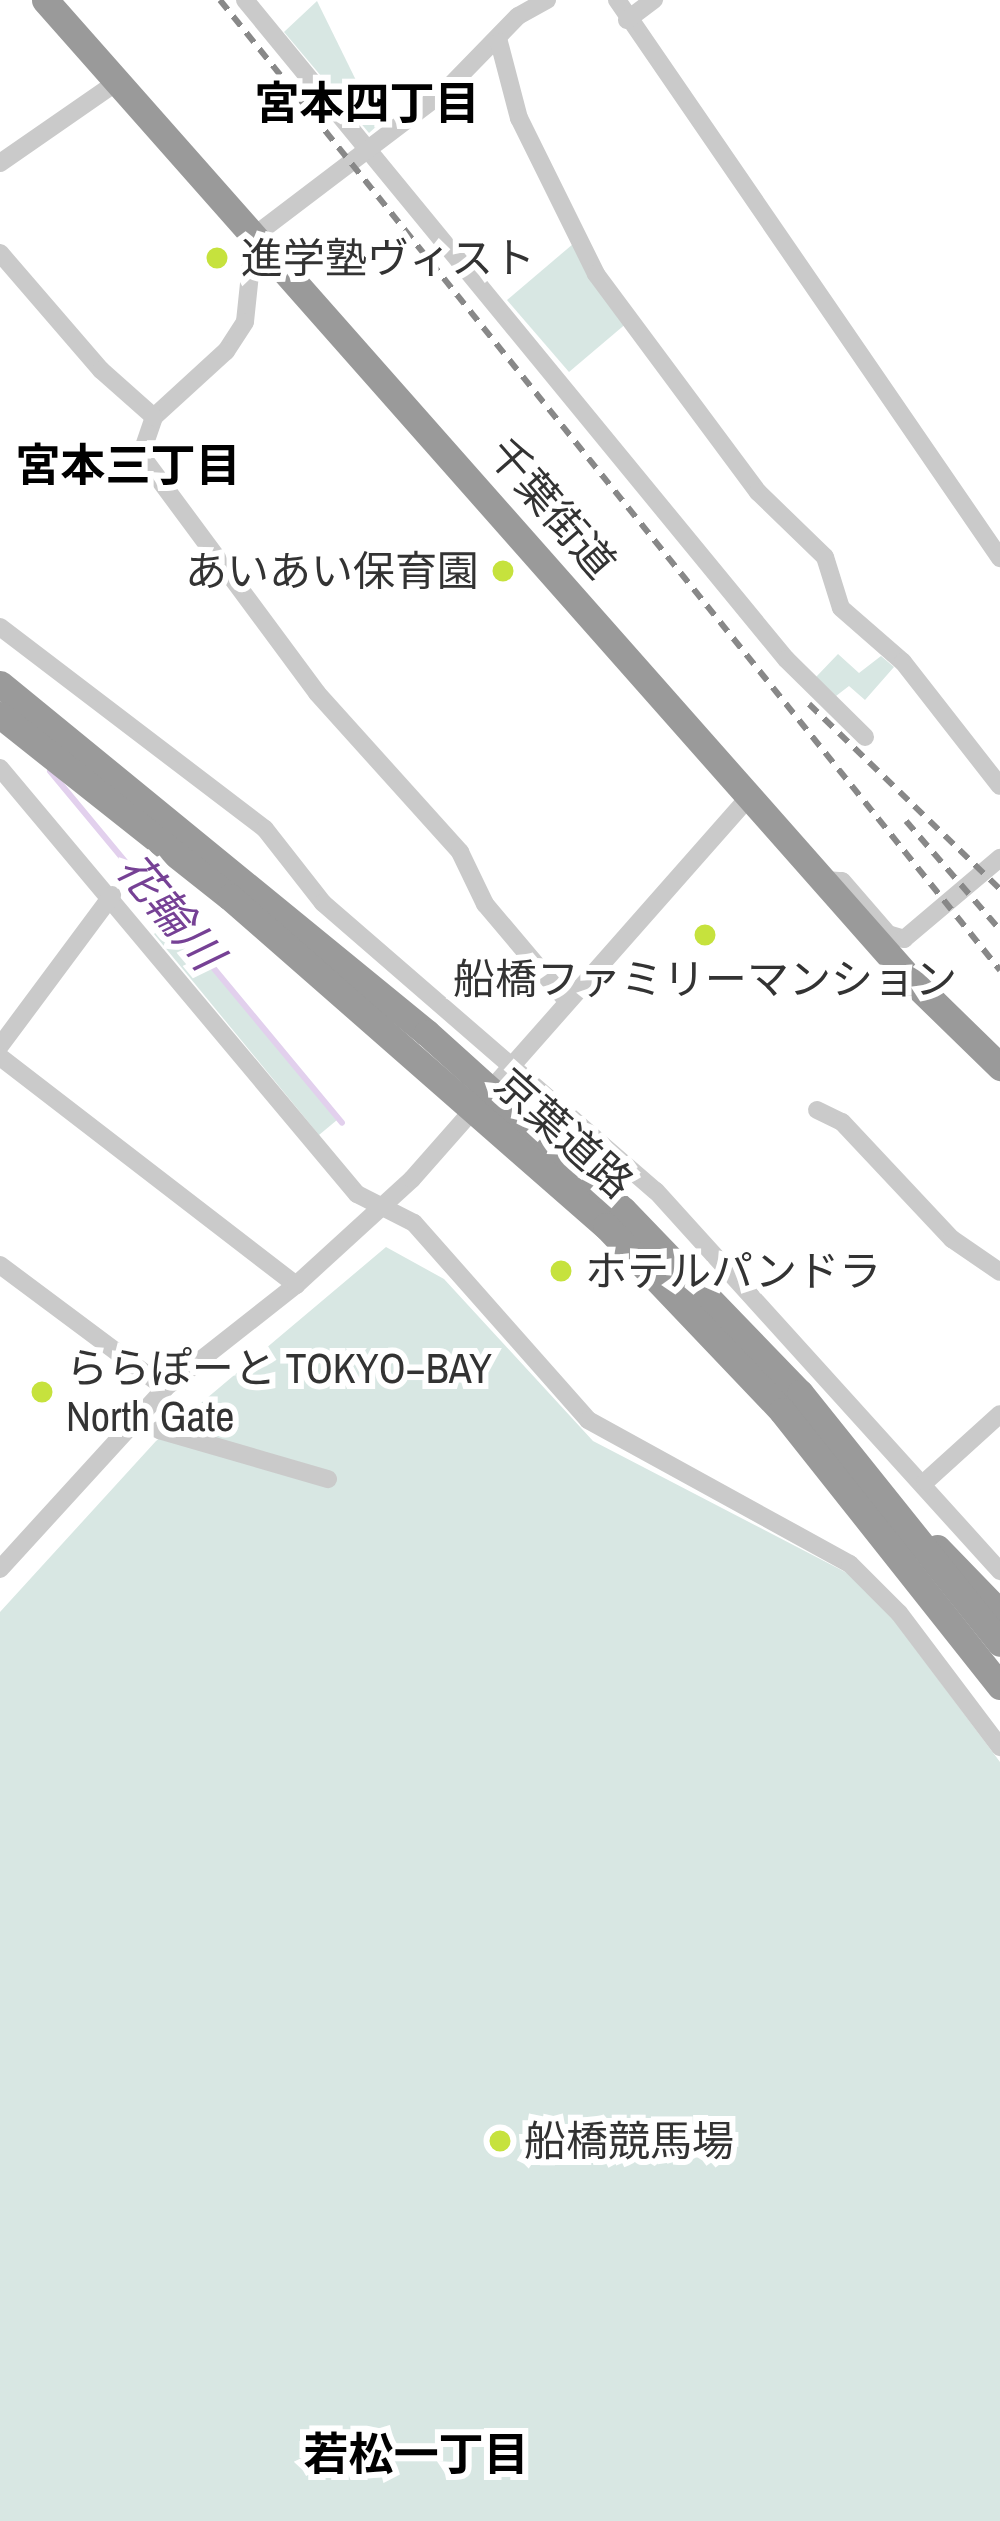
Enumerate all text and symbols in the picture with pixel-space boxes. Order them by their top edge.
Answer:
district label: 宮本四丁目 [255,76,479,130]
place label: 進学塾ヴィスト [241,233,535,283]
marker: 進学塾ヴィスト [204,245,230,271]
street label: 千葉街道 [478,428,626,588]
district label: 宮本三丁目 [16,438,240,492]
place label: あいあい保育園 [185,546,479,596]
marker: あいあい保育園 [490,558,516,584]
water label: 花輪川 [106,842,234,980]
marker: 船橋ファミリーマンション [692,922,718,948]
place label: 船橋ファミリーマンション [453,954,957,1004]
street label: 京葉道路 [485,1058,643,1208]
place label: ホテルパンドラ [585,1246,879,1296]
marker: ホテルパンドラ [548,1258,574,1284]
place label: ららぽーと TOKYO−BAY North Gate [66,1343,492,1442]
marker: ららぽーと TOKYO−BAY North Gate [29,1379,55,1405]
place label: 船橋競馬場 [524,2116,734,2166]
marker: 船橋競馬場 [487,2128,513,2154]
district label: 若松一丁目 [304,2427,528,2481]

